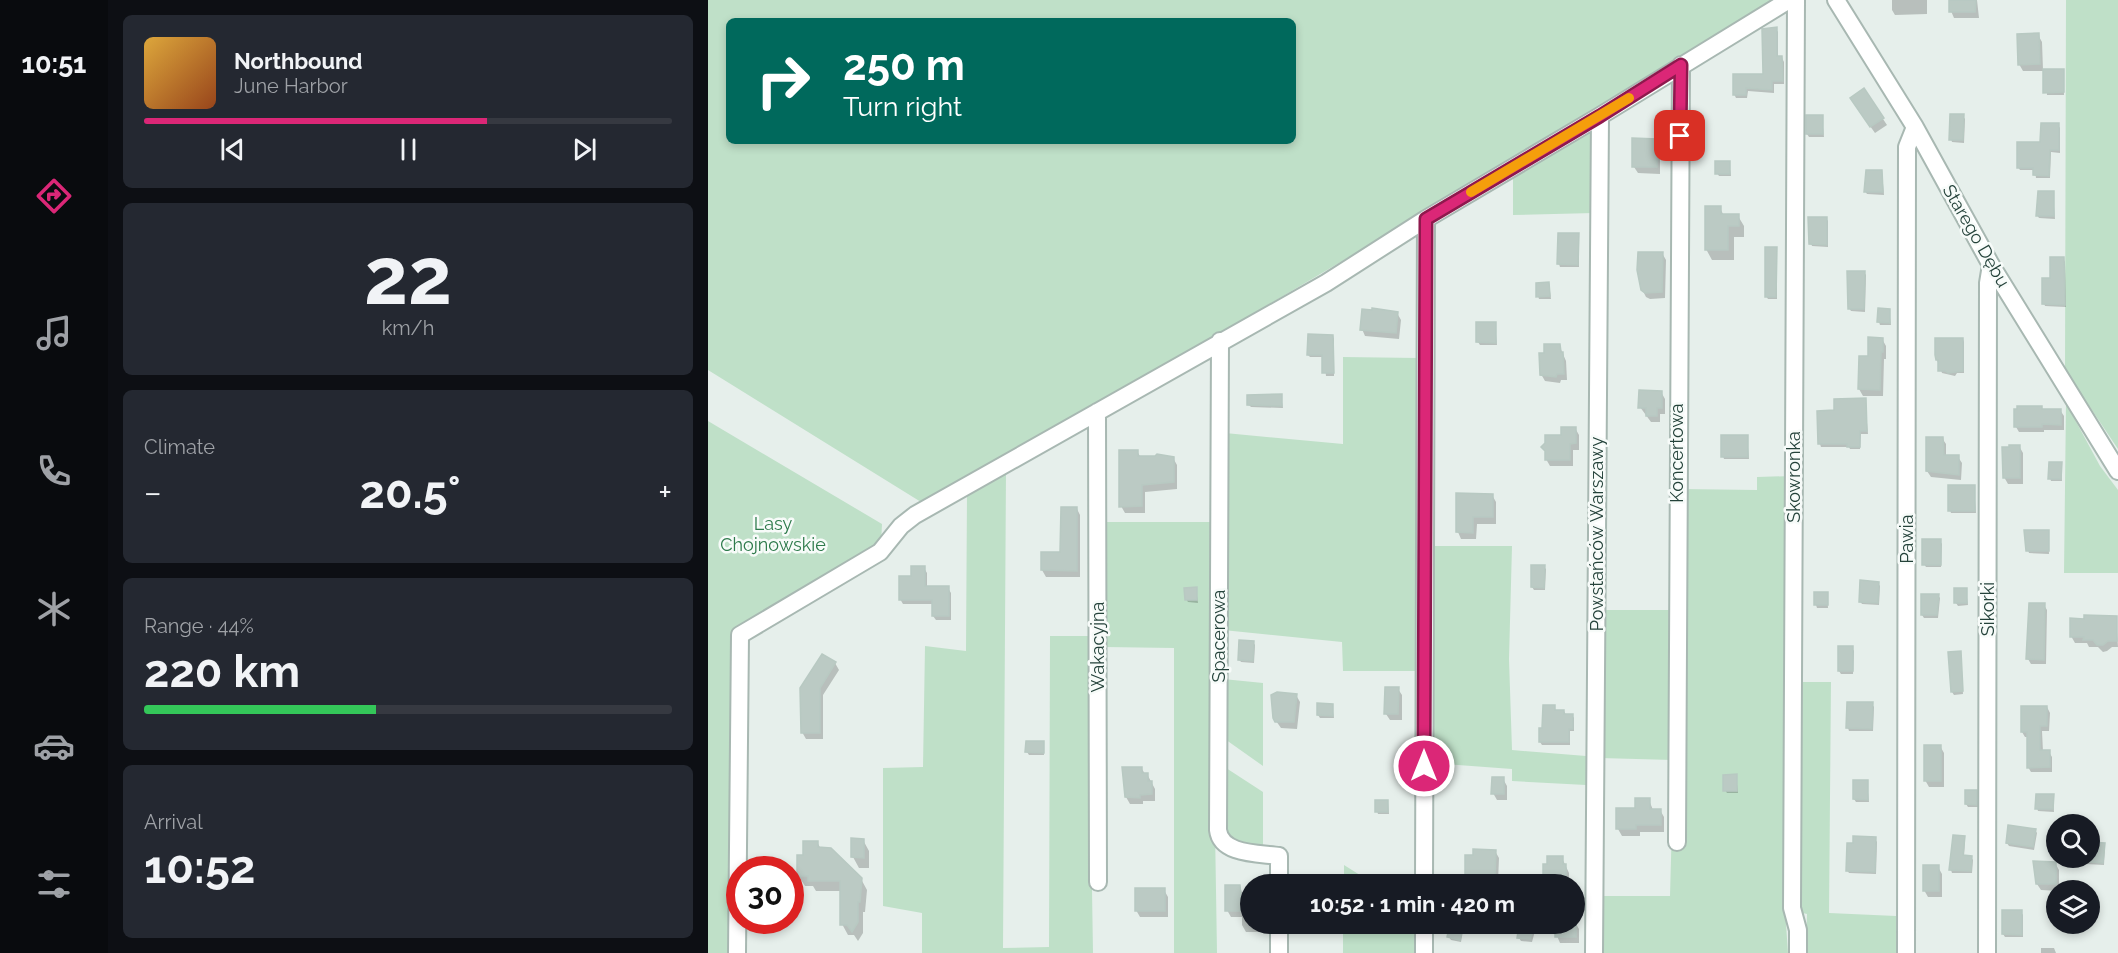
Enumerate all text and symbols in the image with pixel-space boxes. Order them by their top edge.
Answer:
text: 250 m [843,41,965,90]
icon: right [744,42,822,120]
text: 10:51 [22,48,86,79]
text: Northbound [234,48,363,74]
text: June Harbor [234,74,348,98]
text: Turn right [843,91,962,122]
pin [1654,110,1705,161]
icon: arrive [1663,119,1696,152]
icon: previous [216,133,249,166]
icon: pause [392,133,425,166]
icon: next [568,133,601,166]
icon: directions [33,175,75,217]
street label: Starego Dębu [1939,181,2014,291]
text: 22 [364,231,452,322]
icon: music [33,312,75,354]
text: km/h [382,316,434,340]
street label: Koncertowa [1666,403,1687,503]
street label: Skowronka [1783,431,1804,523]
text: Climate [144,435,215,459]
street label: Powstańców Warszawy [1586,436,1607,631]
icon: phone [33,450,75,492]
text: 20.5° [360,466,460,519]
text: − [144,473,162,512]
text: + [658,473,672,512]
park label: Lasy Chojnowskie [720,513,826,555]
street label: Pawia [1896,515,1917,563]
street label: Sikorki [1977,582,1998,636]
icon: climate [33,588,75,630]
street label: Spacerowa [1208,590,1229,682]
street label: Wakacyjna [1087,602,1108,692]
text: Range · 44% [144,614,254,638]
text: 220 km [144,645,300,698]
icon: car [33,725,75,767]
position arrow [1392,734,1456,798]
text: Arrival [144,810,203,834]
map controls [2046,814,2100,934]
button: search [2046,814,2100,868]
text: 10:52 [144,841,255,894]
speed limit sign: 30 [726,856,804,934]
icon: filters [33,863,75,905]
button: layers [2046,880,2100,934]
text: 10:52 · 1 min · 420 m [1310,891,1515,917]

